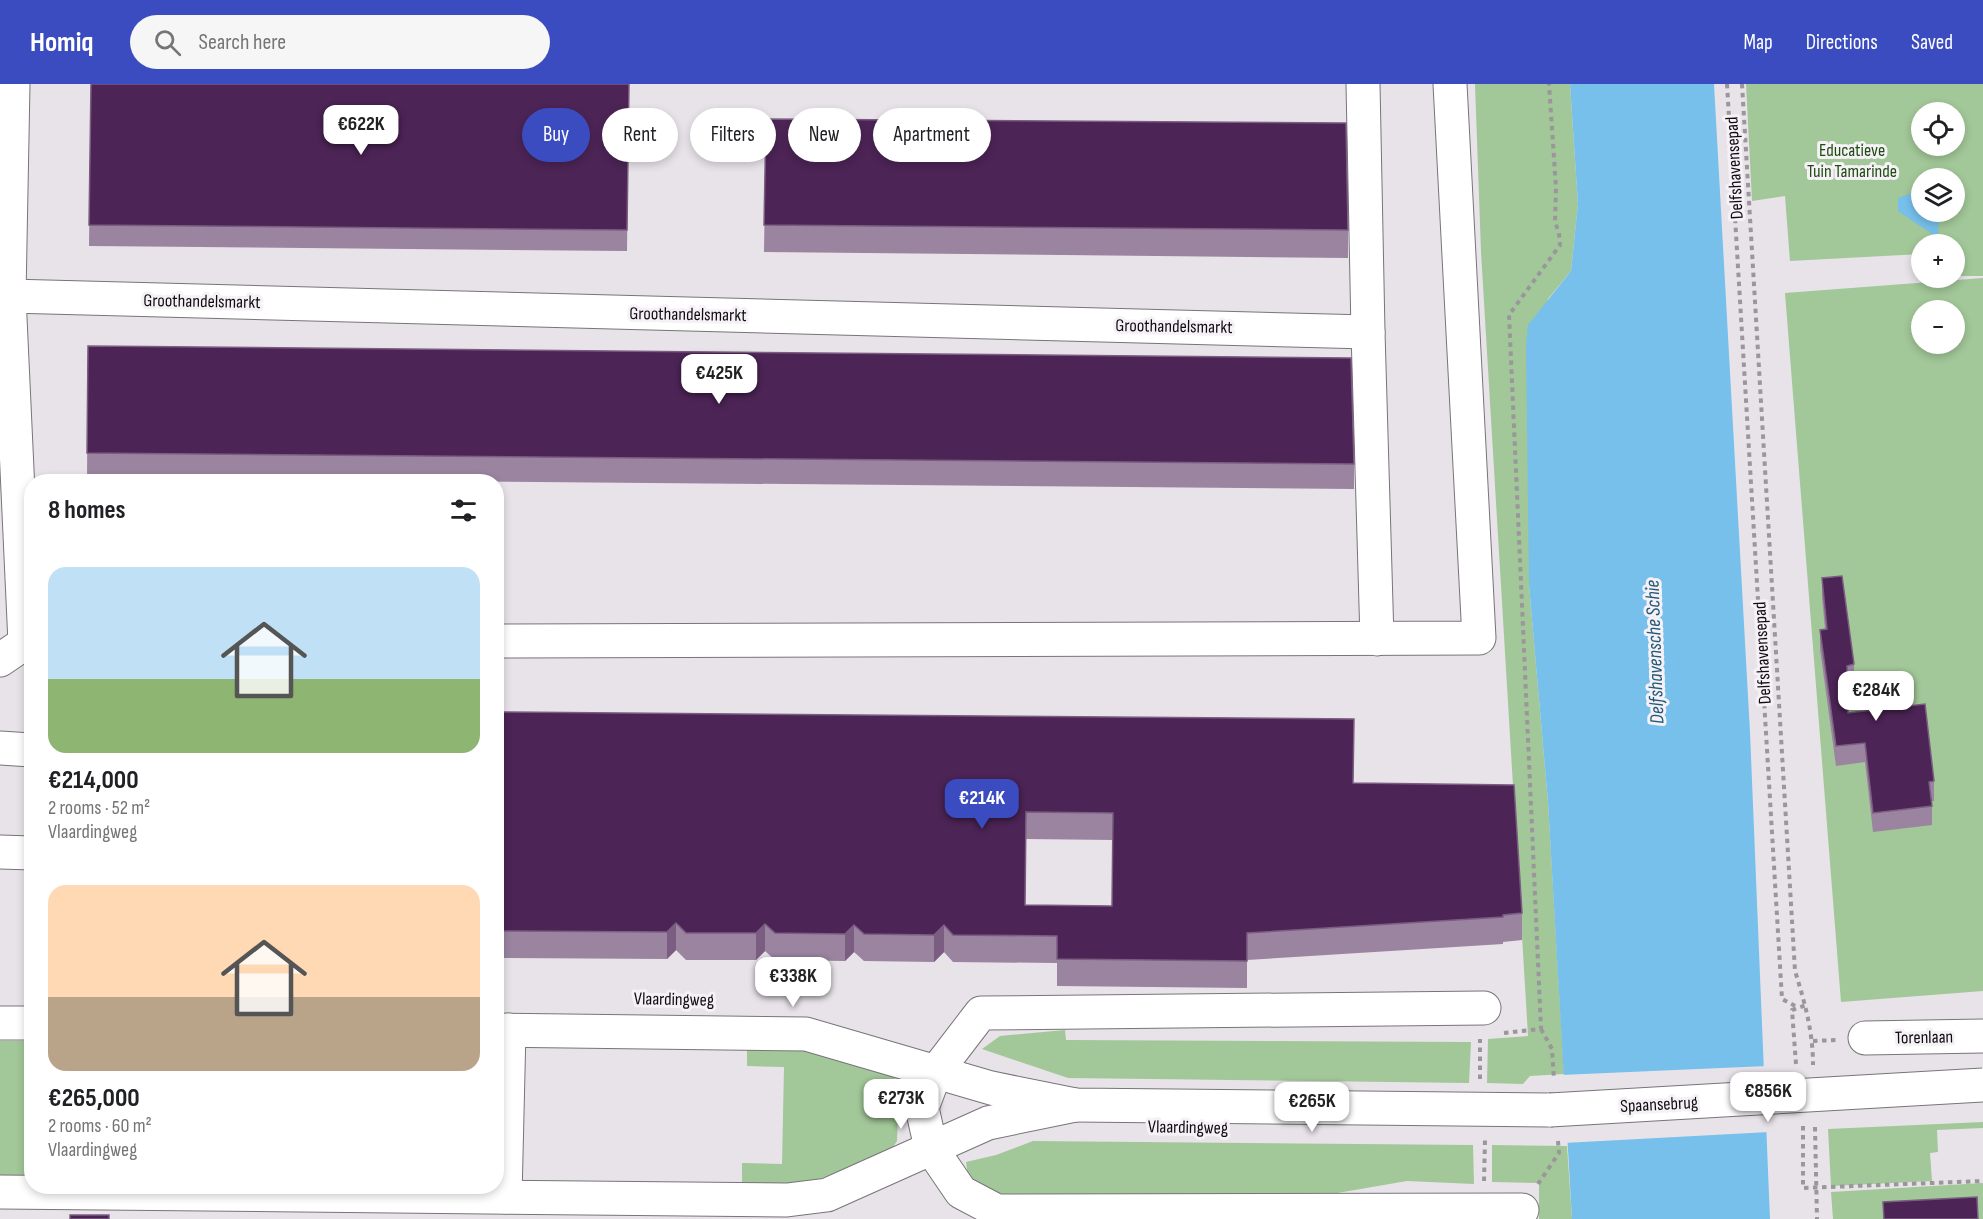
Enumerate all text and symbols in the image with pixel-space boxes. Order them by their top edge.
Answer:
search box [130,15,550,69]
text: Homiq [30,26,94,59]
icon: search [151,26,184,59]
text: Search here [199,29,286,56]
text: Map [1743,30,1773,55]
text: Directions [1806,30,1878,55]
text: Saved [1911,30,1953,55]
map controls [1911,102,1965,354]
button: locate [1911,102,1965,156]
pin: €622K [319,105,403,156]
chip: Buy [522,108,590,162]
chip: Rent [602,108,678,162]
chip: Filters [690,108,776,162]
chip: New [788,108,861,162]
chip: Apartment [873,108,991,162]
text: €622K [337,112,385,136]
street label: Delfshavensepad [1721,116,1748,220]
park label: Educatieve Tuin Tamarinde [1807,140,1897,182]
button: layers [1911,168,1965,222]
button: + [1911,234,1965,288]
street label: Groothandelsmarkt [143,290,261,313]
button: − [1911,300,1965,354]
street label: Groothandelsmarkt [629,303,747,326]
street label: Groothandelsmarkt [1115,315,1233,338]
pin: €425K [677,354,761,405]
text: €425K [695,361,743,385]
icon: filters [447,494,480,527]
text: 8 homes [48,495,126,526]
water label: Delfshavensche Schie [1640,579,1670,724]
street label: Delfshavensepad [1749,601,1776,705]
icon: home [210,606,318,714]
pin: €284K [1834,671,1918,722]
text: €284K [1852,678,1900,702]
text: €214,000 [48,765,139,796]
pin: €214K [940,779,1024,830]
text: €214K [959,786,1005,810]
text: 2 rooms · 52 m² [48,796,150,820]
text: Vlaardingweg [48,820,137,844]
icon: home [210,924,318,1032]
pin: €338K [751,957,835,1008]
text: €338K [769,964,817,988]
street label: Vlaardingweg [634,988,714,1011]
street label: Torenlaan [1895,1026,1953,1049]
pin: €856K [1726,1072,1810,1123]
pin: €273K [859,1079,943,1130]
text: €856K [1744,1079,1792,1103]
pin: €265K [1270,1082,1354,1133]
text: €265,000 [48,1083,140,1114]
text: €273K [878,1086,924,1110]
text: €265K [1288,1089,1336,1113]
street label: Spaansebrug [1620,1092,1698,1117]
text: 2 rooms · 60 m² [48,1114,152,1138]
street label: Vlaardingweg [1148,1116,1228,1139]
text: Vlaardingweg [48,1138,137,1162]

